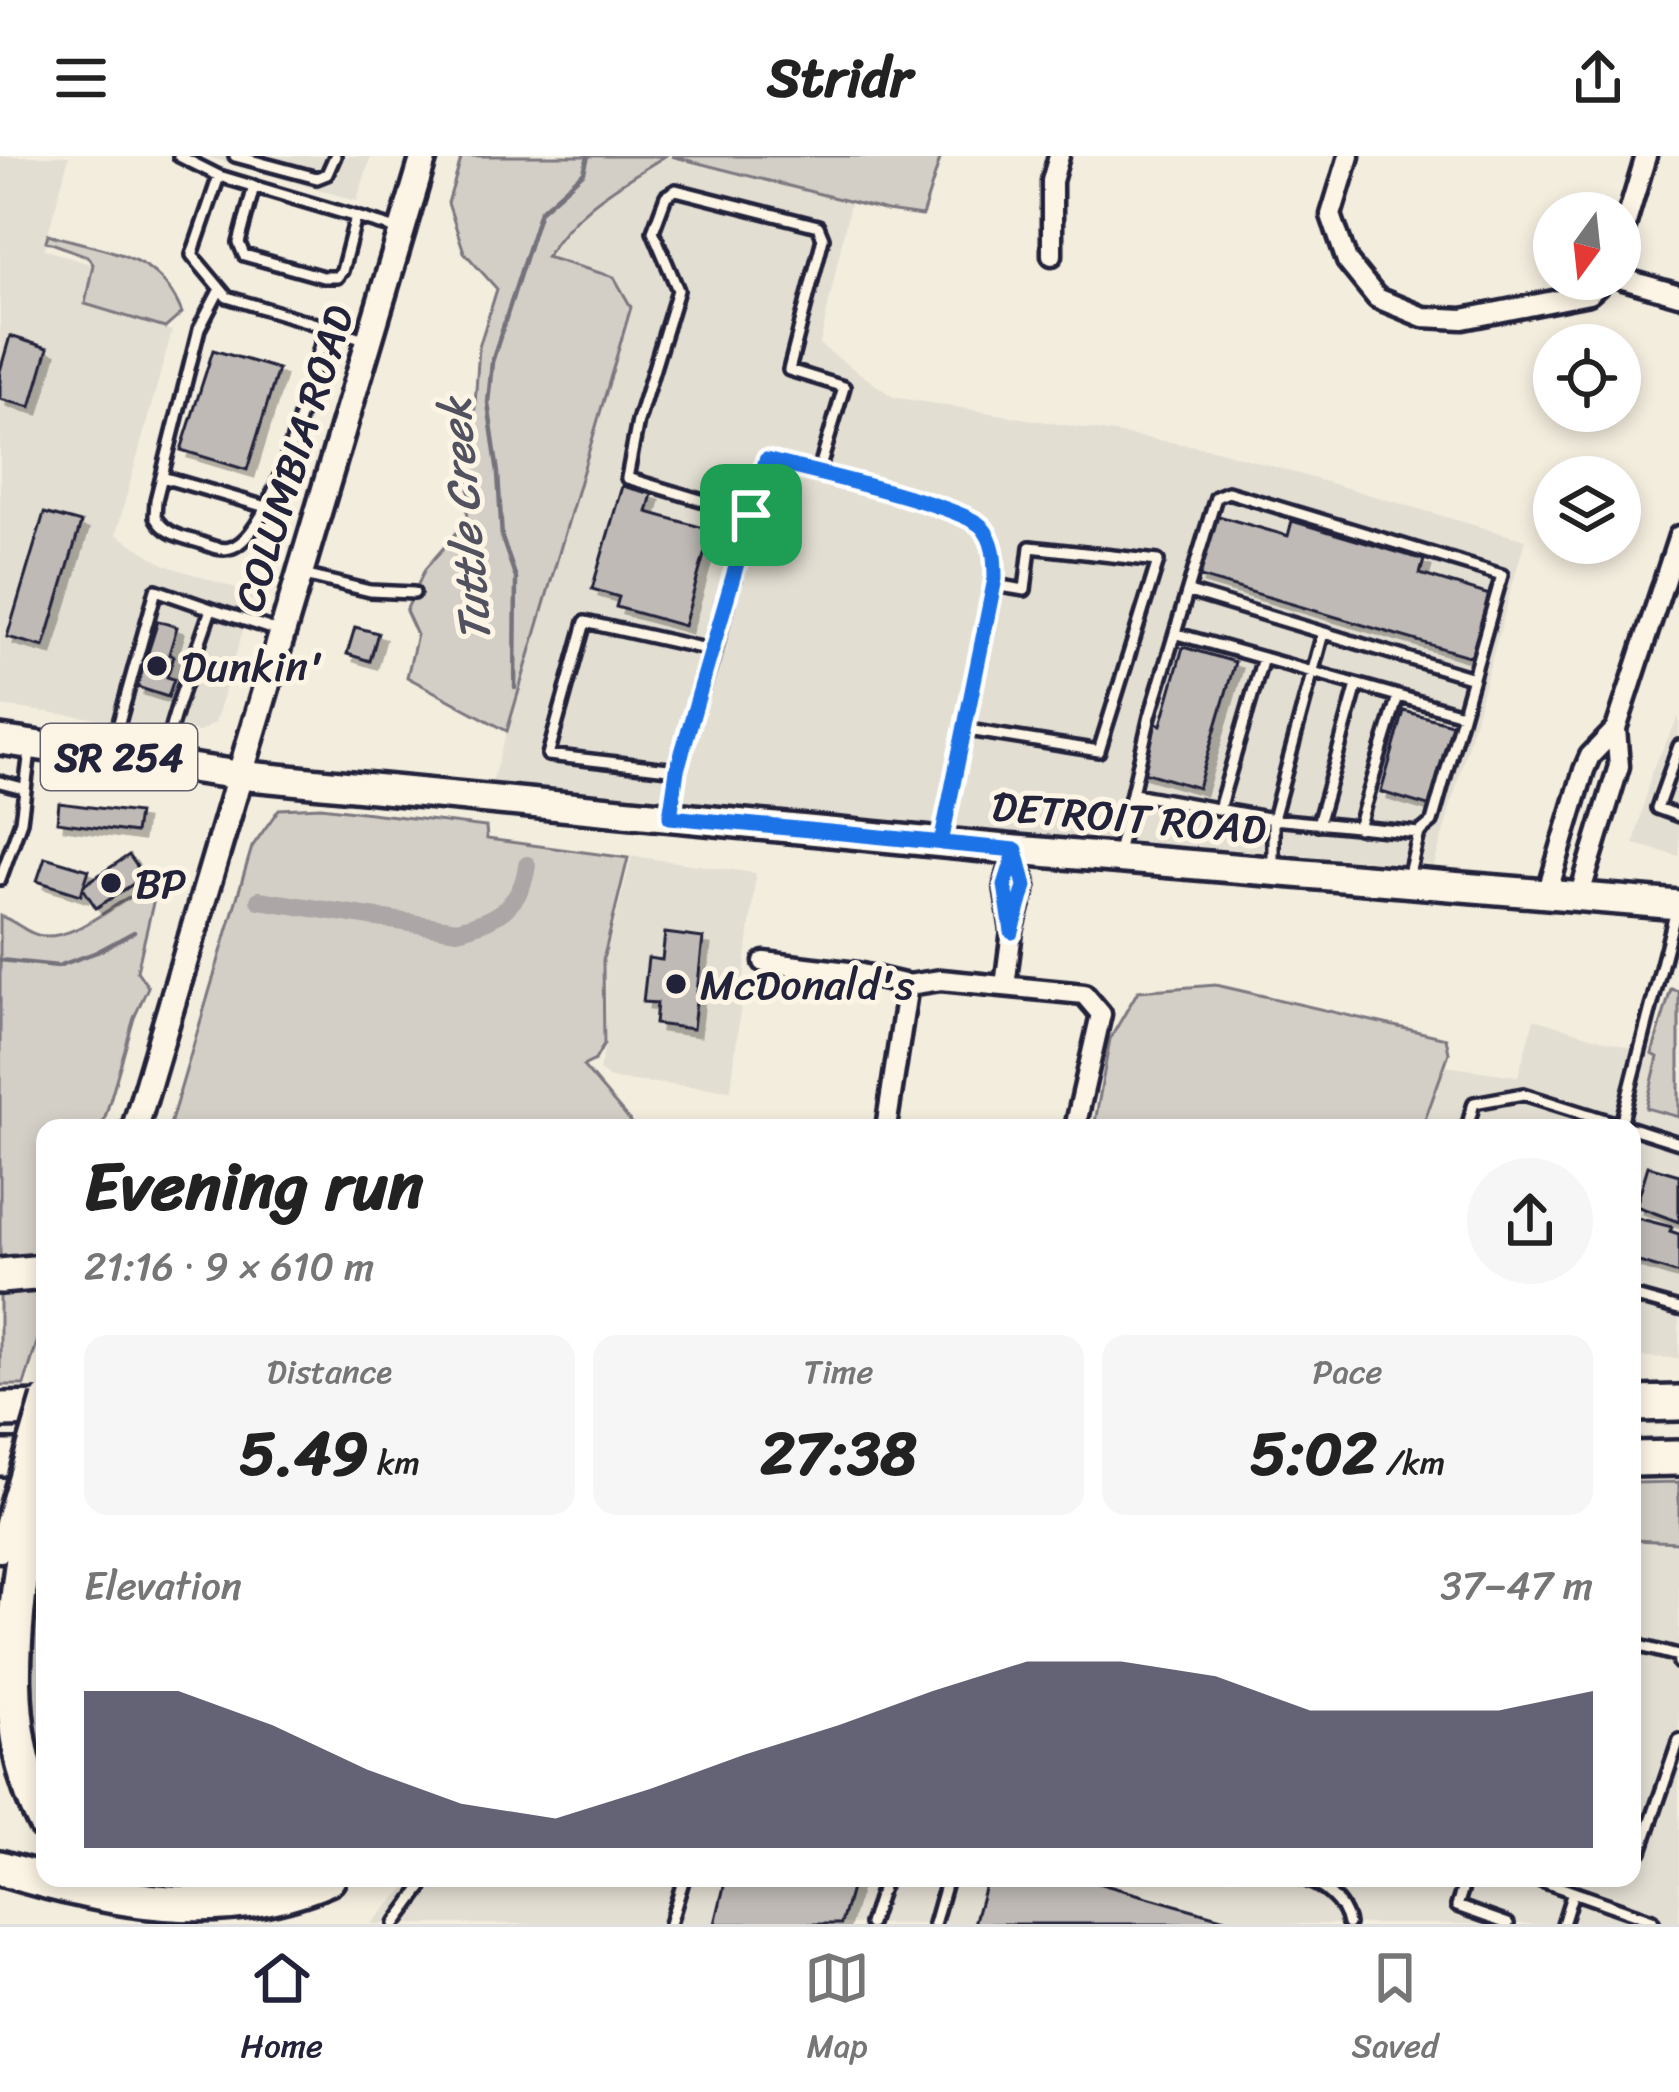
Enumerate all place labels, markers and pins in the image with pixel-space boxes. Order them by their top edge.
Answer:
pin [700,464,802,566]
place label: Dunkin' [181,630,324,704]
marker: Dunkin' [144,653,170,679]
place label: BP [135,847,187,921]
marker: BP [98,870,124,896]
place label: McDonald's [700,948,915,1022]
marker: McDonald's [663,971,689,997]

